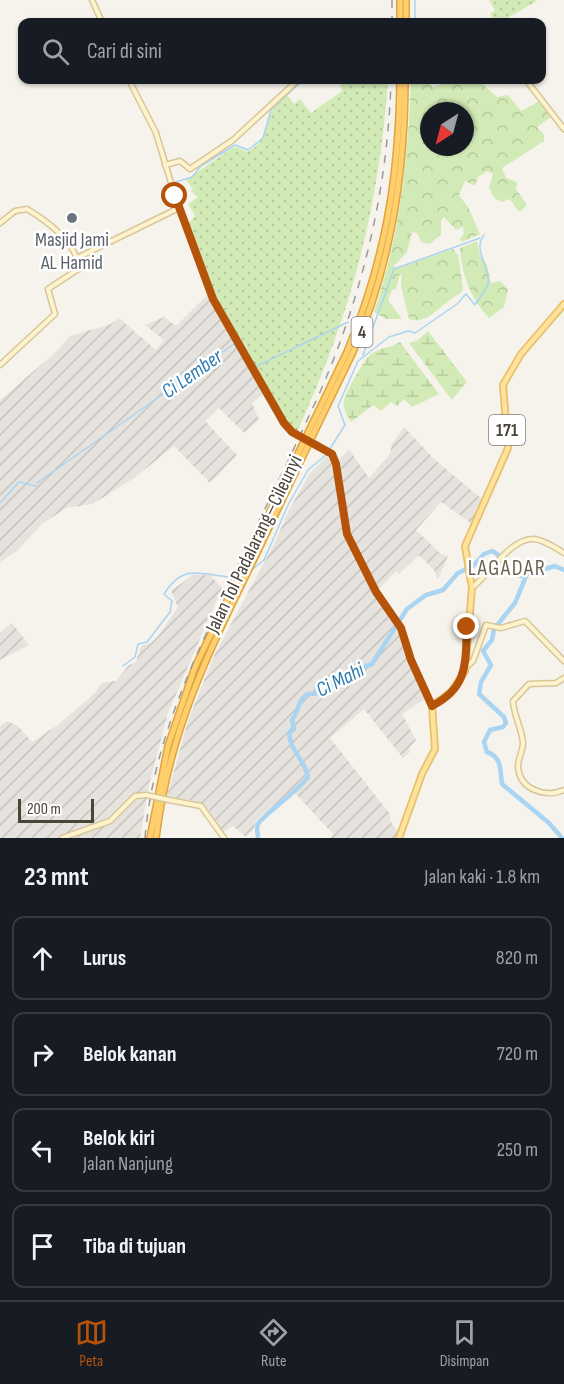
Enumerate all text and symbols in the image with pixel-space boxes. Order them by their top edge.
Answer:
search box [18,18,546,84]
icon: search [39,35,72,68]
text: Cari di sini [87,38,162,65]
north arrow [420,102,474,156]
route start [161,182,187,208]
marker: Masjid Jami AL Hamid [65,211,79,225]
place label: Masjid Jami AL Hamid [35,228,109,275]
road number: 4 [352,317,372,347]
water label: Ci Lember [157,343,228,404]
road number: 171 [489,415,525,445]
street label: Jalan Tol Padalarang–Cileunyi [200,451,308,638]
district label: LAGADAR [468,555,546,582]
route end [453,613,479,639]
water label: Ci Mahi [312,657,369,703]
scale bar [18,796,94,824]
text: 200 m [27,800,61,819]
text: 23 mnt [24,862,89,893]
text: Jalan kaki · 1.8 km [424,865,540,889]
icon: ahead [26,942,59,975]
text: Lurus [83,945,126,972]
text: 820 m [496,946,538,970]
icon: right [26,1038,59,1071]
text: Belok kanan [83,1041,176,1068]
text: 720 m [497,1042,538,1066]
text: Belok kiri [83,1125,155,1152]
icon: left [26,1134,59,1167]
text: 250 m [497,1138,538,1162]
text: Jalan Nanjung [83,1152,173,1176]
icon: arrive [26,1230,59,1263]
text: Tiba di tujuan [83,1233,186,1260]
tab: Peta [75,1316,108,1371]
tab: Rute [257,1316,290,1371]
tab: Disimpan [440,1316,489,1371]

